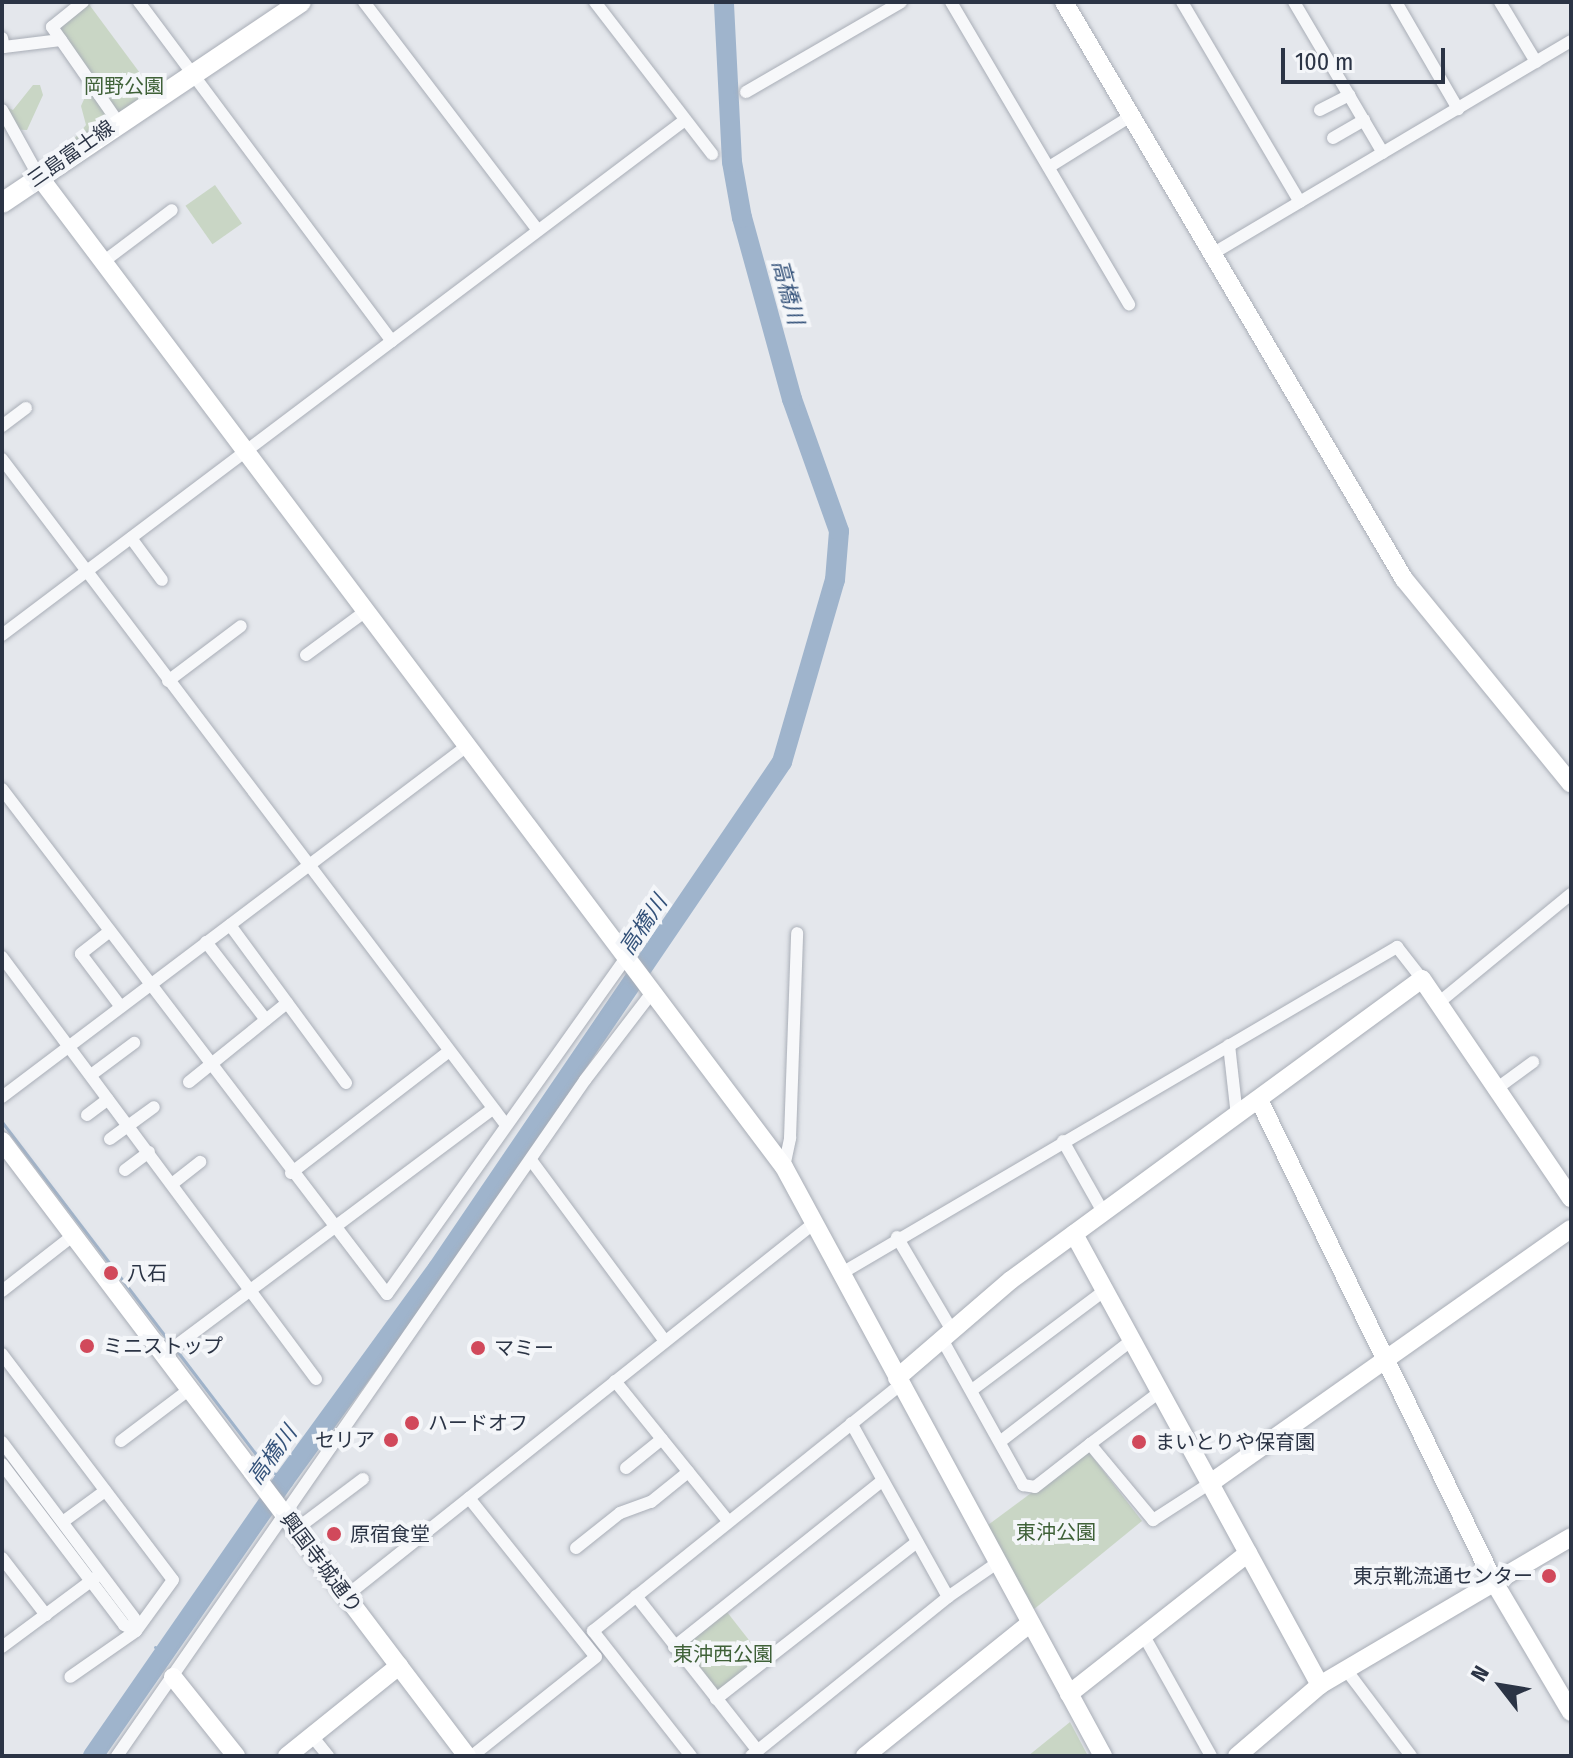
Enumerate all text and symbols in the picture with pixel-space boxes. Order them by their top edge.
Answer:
scale bar [1285,32,1449,82]
text: 100 m [1295,48,1353,76]
park label: 岡野公園 [84,74,164,98]
street label: 三島富士線 [23,115,119,193]
water label: 高橋川 [767,257,809,327]
water label: 高橋川 [614,890,672,960]
place label: 八石 [127,1261,167,1285]
marker: 八石 [102,1264,120,1282]
place label: ミニストップ [103,1334,223,1358]
place label: マミー [494,1336,554,1360]
marker: ミニストップ [78,1337,96,1355]
marker: マミー [469,1339,487,1357]
place label: ハードオフ [428,1411,528,1435]
marker: ハードオフ [403,1414,421,1432]
water label: 高橋川 [242,1421,302,1489]
place label: セリア [315,1428,375,1452]
place label: まいとりや保育園 [1155,1430,1315,1454]
marker: セリア [382,1431,400,1449]
marker: まいとりや保育園 [1130,1433,1148,1451]
street label: 興国寺城通り [275,1508,367,1618]
park label: 東沖公園 [1016,1520,1096,1544]
place label: 原宿食堂 [350,1522,430,1546]
marker: 原宿食堂 [325,1525,343,1543]
place label: 東京靴流通センター [1353,1564,1533,1588]
marker: 東京靴流通センター [1540,1567,1558,1585]
park label: 東沖西公園 [673,1642,773,1666]
north arrow [1461,1646,1541,1726]
text: N [1465,1661,1495,1686]

